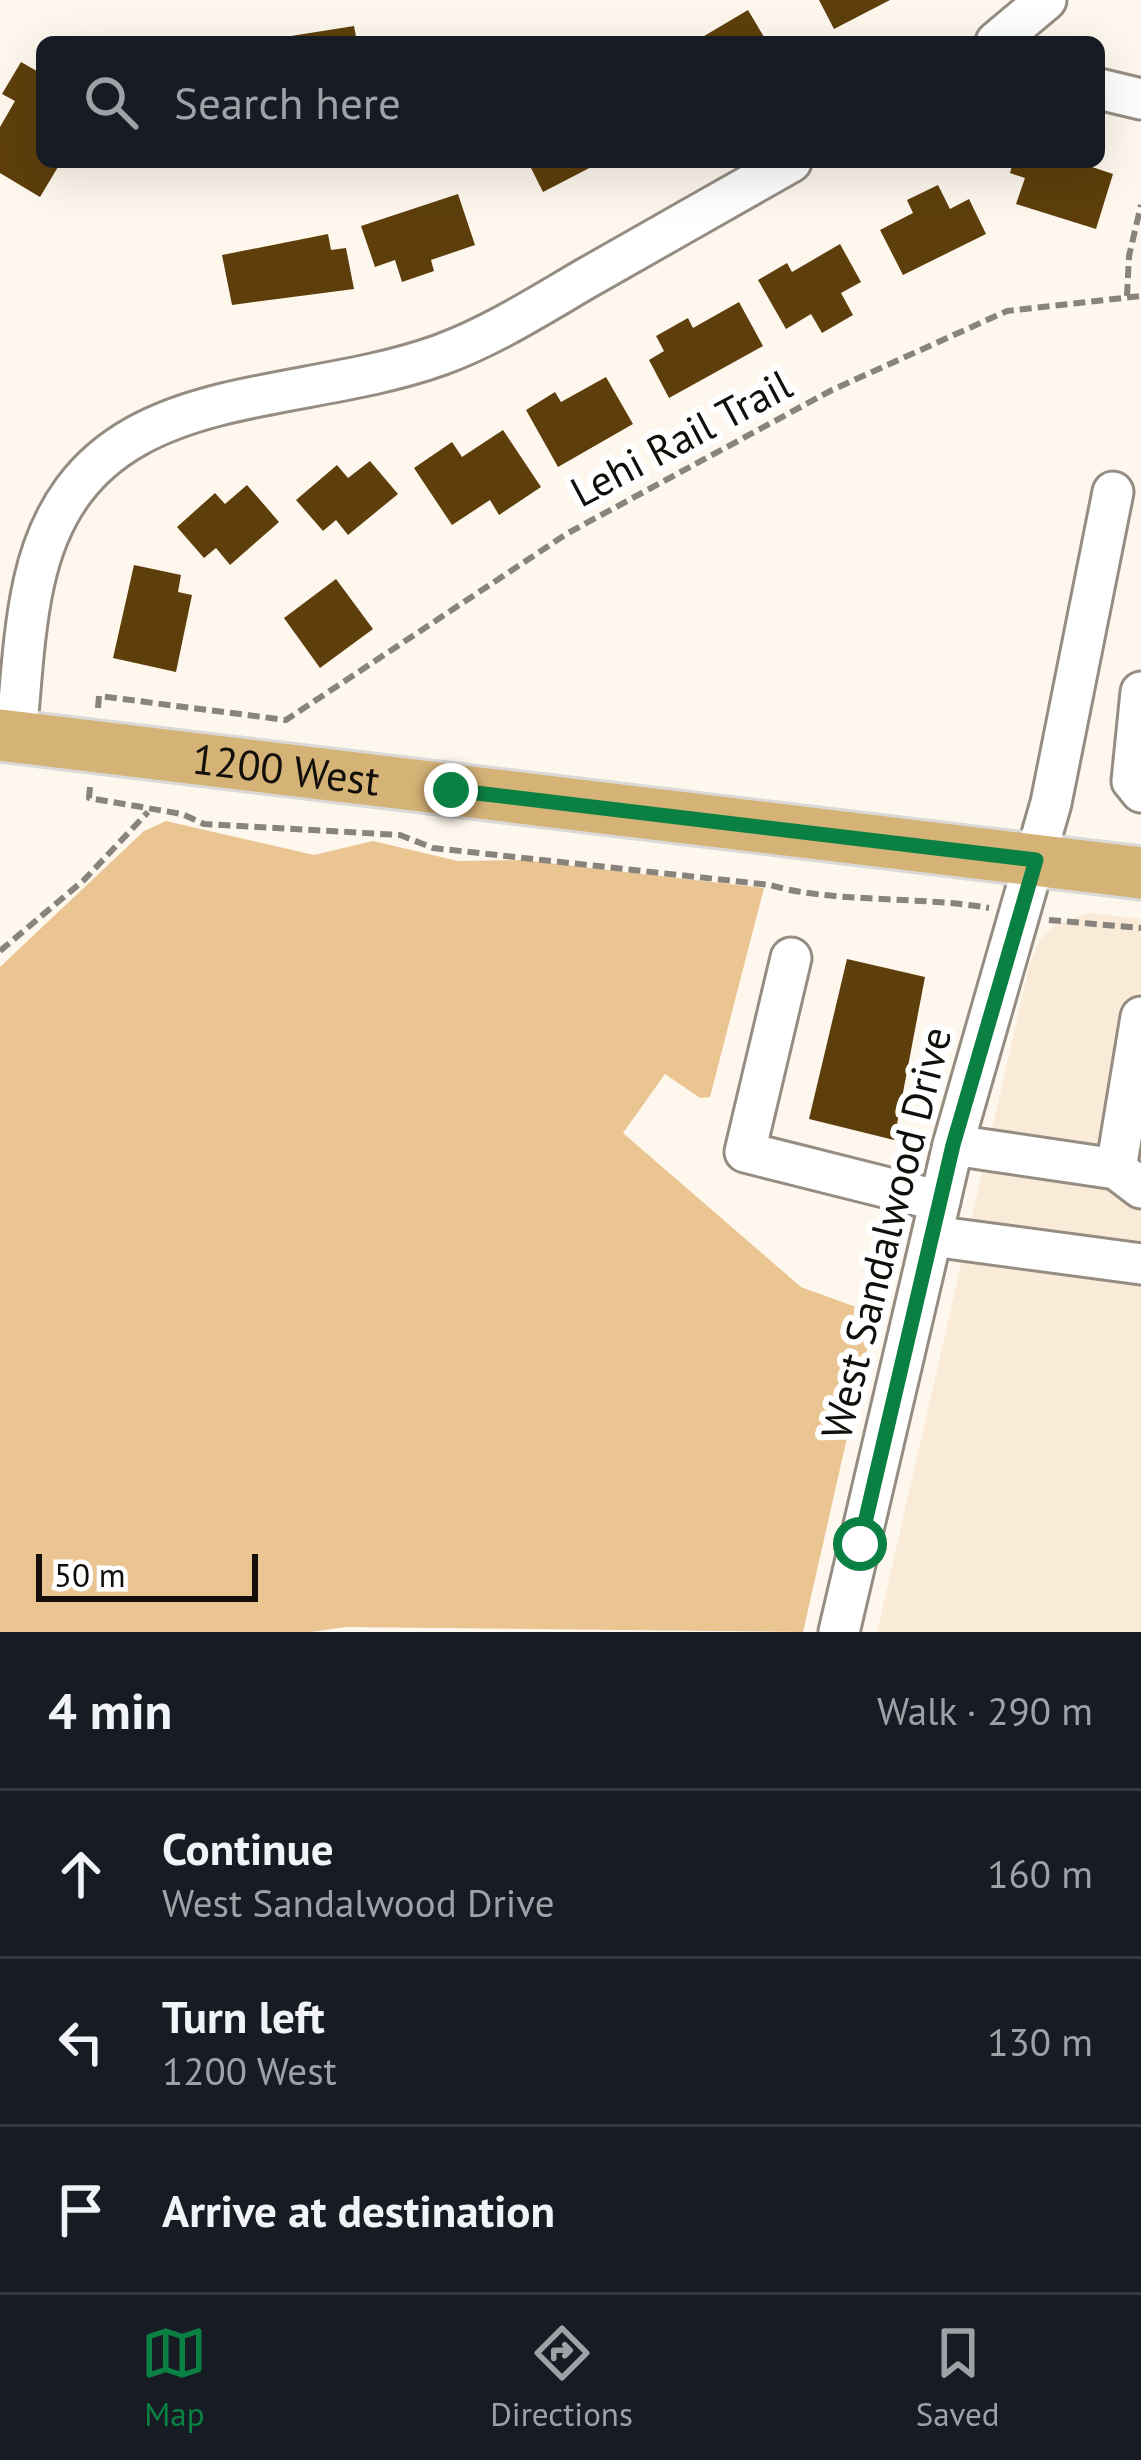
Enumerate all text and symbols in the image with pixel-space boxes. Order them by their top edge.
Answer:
search box [36,36,1105,168]
icon: search [78,69,144,135]
text: Search here [174,73,401,131]
street label: Lehi Rail Trail [561,356,801,519]
street label: 1200 West [189,730,383,808]
route end [424,763,478,817]
street label: West Sandalwood Drive [808,1021,963,1445]
route start [833,1517,887,1571]
scale bar [36,1548,258,1601]
text: 50 m [54,1553,126,1596]
text: 4 min [48,1677,172,1743]
text: Walk · 290 m [877,1685,1093,1736]
text: Continue [162,1819,334,1877]
icon: ahead [48,1841,114,1907]
text: 160 m [987,1848,1093,1899]
text: West Sandalwood Drive [162,1877,554,1928]
text: Turn left [162,1987,325,2045]
icon: left [48,2009,114,2075]
text: 130 m [987,2016,1093,2067]
text: 1200 West [162,2045,337,2096]
icon: arrive [48,2177,114,2243]
text: Arrive at destination [162,2181,555,2239]
tab: Map [141,2320,207,2435]
tab: Directions [490,2320,633,2435]
tab: Saved [916,2320,1000,2435]

